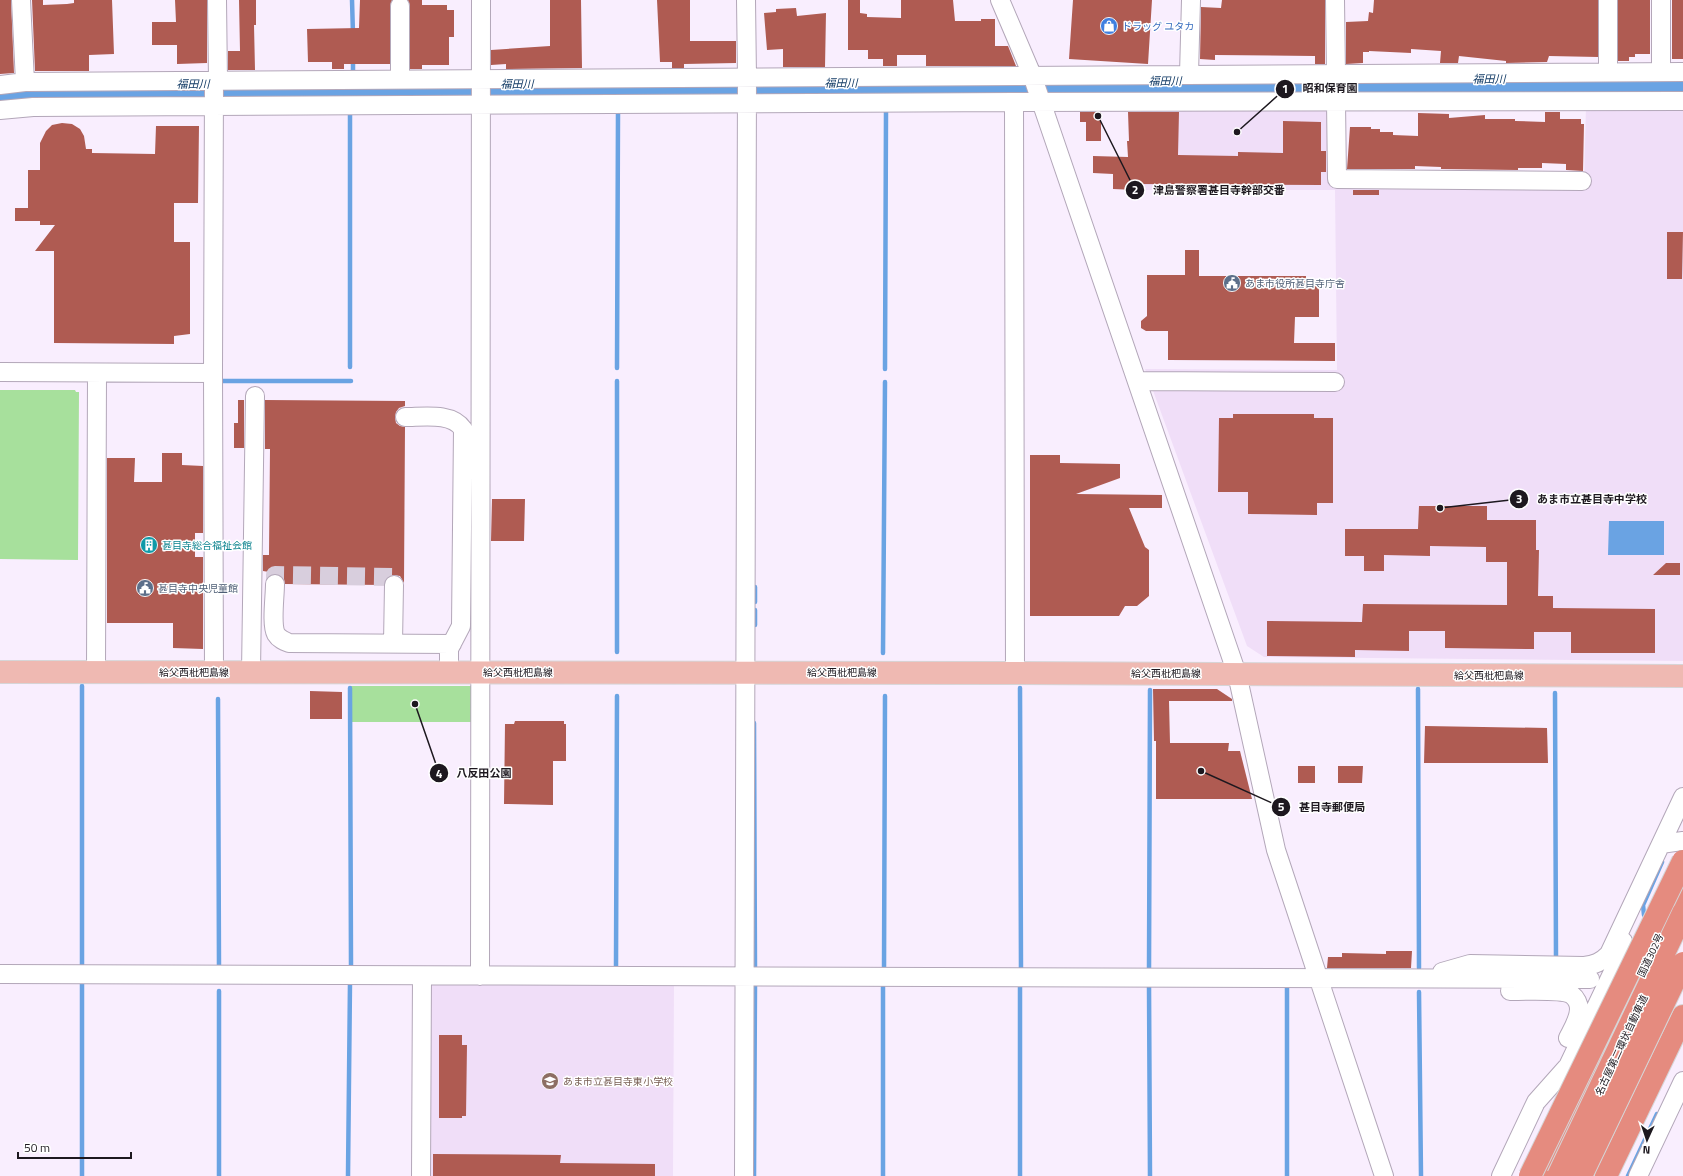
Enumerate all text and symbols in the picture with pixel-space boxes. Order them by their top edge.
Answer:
shop icon: ドラッグ ユタカ [1099,16,1119,36]
place label: ドラッグ ユタカ [1122,19,1194,34]
water label: 福田川 [1473,71,1506,87]
water label: 福田川 [1149,73,1182,89]
water label: 福田川 [825,75,858,91]
water label: 福田川 [177,76,210,92]
water label: 福田川 [501,76,534,92]
callout: 昭和保育園 [1275,77,1366,100]
text: 1 [1282,79,1288,98]
text: 昭和保育園 [1303,80,1358,96]
callout: 津島警察署甚目寺幹部交番 [1125,179,1293,202]
text: 2 [1132,180,1138,199]
text: 津島警察署甚目寺幹部交番 [1153,182,1285,198]
public building icon: あま市役所甚目寺庁舎 [1222,273,1242,293]
place label: あま市役所甚目寺庁舎 [1245,276,1345,291]
callout: あま市立甚目寺中学校 [1509,487,1655,510]
text: 3 [1516,489,1522,508]
text: あま市立甚目寺中学校 [1537,491,1647,507]
building icon: 甚目寺総合福祉会館 [139,535,159,555]
place label: 甚目寺総合福祉会館 [162,538,252,553]
public building icon: 甚目寺中央児童館 [135,578,155,598]
place label: 甚目寺中央児童館 [158,581,238,596]
street label: 給父西枇杷島線 [159,665,229,680]
street label: 給父西枇杷島線 [483,665,553,680]
street label: 給父西枇杷島線 [807,665,877,680]
street label: 給父西枇杷島線 [1131,666,1201,681]
street label: 給父西枇杷島線 [1454,668,1524,683]
callout: 八反田公園 [429,762,520,785]
text: 4 [436,764,443,783]
text: 八反田公園 [457,765,512,781]
callout: 甚目寺郵便局 [1271,795,1373,818]
text: 5 [1278,797,1285,816]
text: 甚目寺郵便局 [1299,799,1365,815]
street label: 国道302号 [1634,931,1667,980]
street label: 名古屋第二環状自動車道 [1591,992,1651,1098]
school or university icon: あま市立甚目寺東小学校 [540,1071,560,1091]
place label: あま市立甚目寺東小学校 [563,1074,673,1089]
north arrow [1627,1120,1667,1160]
scale bar [18,1134,131,1160]
text: 50 m [24,1138,50,1157]
text: N [1642,1142,1651,1158]

